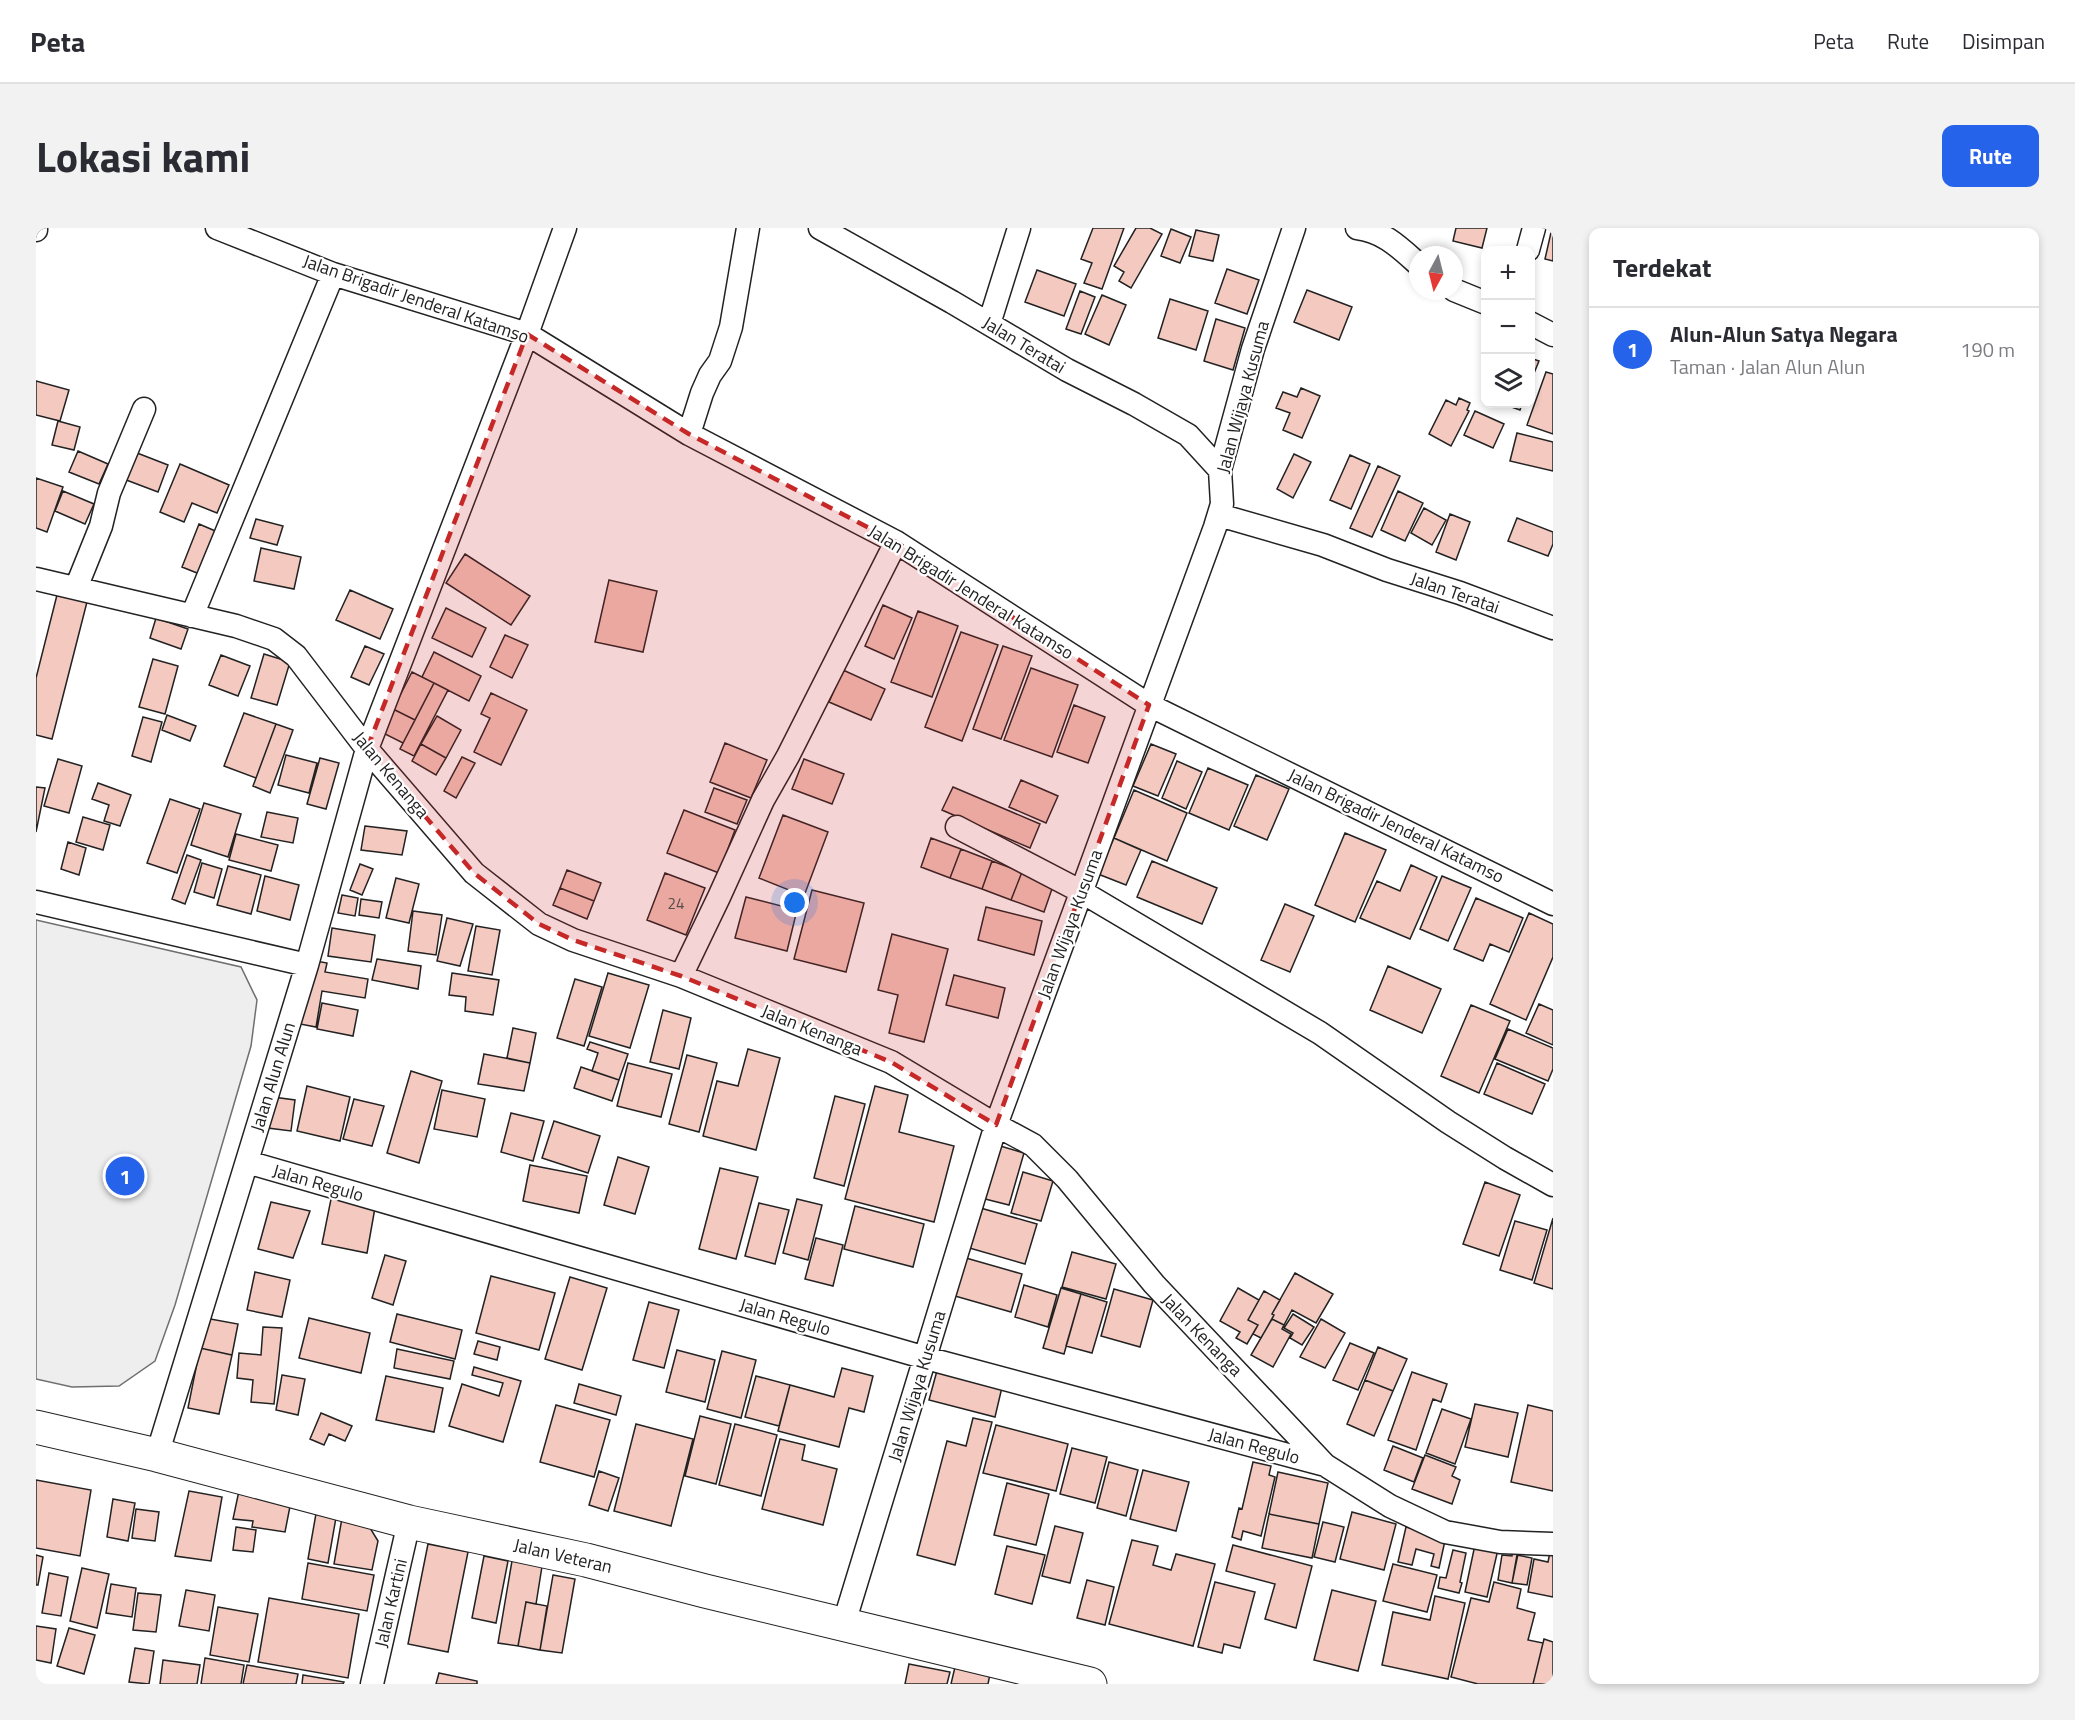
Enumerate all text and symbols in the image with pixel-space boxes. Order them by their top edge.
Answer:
text: Peta [30,20,85,63]
text: Peta [1813,25,1854,57]
text: Rute [1887,25,1929,57]
text: Disimpan [1962,25,2045,57]
text: Lokasi kami [36,124,250,188]
button: Rute [1942,125,2039,187]
north arrow [1409,246,1463,300]
map controls [1481,246,1535,408]
button: + [1481,246,1535,300]
street label: Jalan Brigadir Jenderal Katamso [299,247,533,350]
text: Terdekat [1613,248,1712,287]
button: − [1481,300,1535,354]
street label: Jalan Teratai [978,309,1071,380]
text: Alun-Alun Satya Negara [1670,317,1898,351]
street label: Jalan Wijaya Kusuma [1209,318,1276,476]
text: 1 [1627,334,1638,365]
text: 190 m [1960,334,2015,365]
text: Taman · Jalan Alun Alun [1670,351,1865,382]
button: layers [1481,354,1535,408]
street label: Jalan Brigadir Jenderal Katamso [863,517,1079,666]
street label: Jalan Teratai [1407,565,1503,620]
street label: Jalan Kenanga [347,725,436,824]
street label: Jalan Brigadir Jenderal Katamso [1284,761,1509,890]
street label: Jalan Wijaya Kusuma [1030,846,1109,1002]
your location [780,888,809,917]
house number: 24 [668,892,684,915]
street label: Jalan Kenanga [758,997,867,1062]
street label: Jalan Alun Alun [243,1019,302,1135]
pin: 1 [106,1154,145,1198]
street label: Jalan Regulo [269,1157,367,1208]
street label: Jalan Kenanga [1156,1287,1249,1382]
street label: Jalan Regulo [736,1291,834,1342]
street label: Jalan Wijaya Kusuma [881,1307,952,1465]
street label: Jalan Regulo [1205,1420,1303,1471]
street label: Jalan Veteran [511,1531,615,1580]
street label: Jalan Kartini [367,1556,414,1650]

